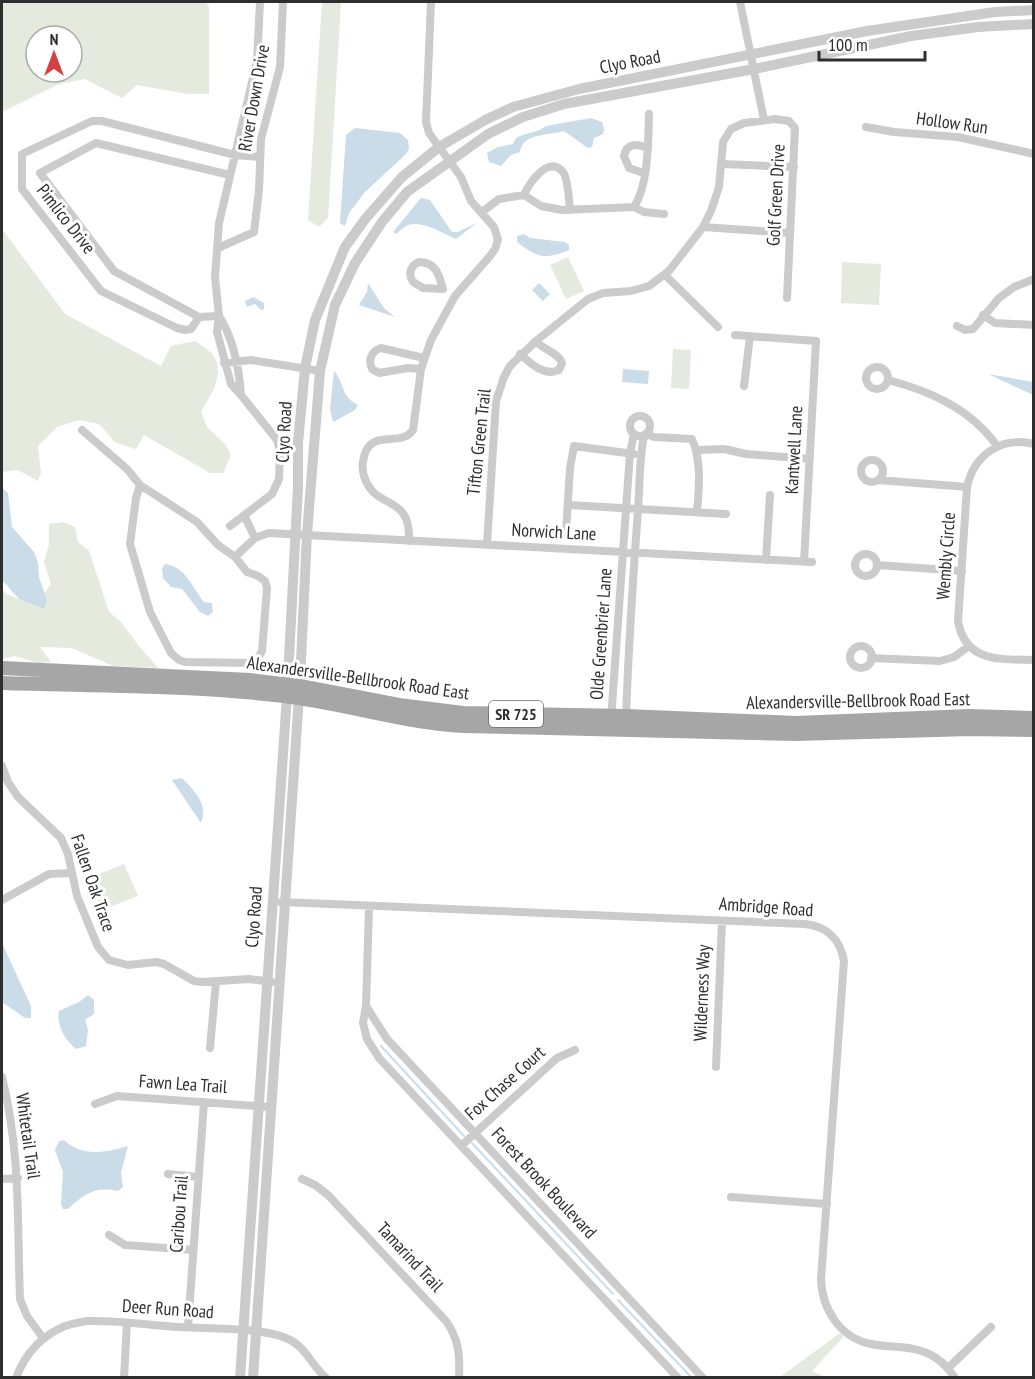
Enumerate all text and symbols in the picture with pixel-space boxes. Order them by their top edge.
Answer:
north arrow [24,24,84,84]
scale bar [819,24,926,62]
text: N [50,29,58,49]
text: 100 m [828,33,868,56]
street label: River Down Drive [233,43,274,153]
street label: Clyo Road [598,44,662,79]
street label: Hollow Run [915,106,989,139]
street label: Golf Green Drive [761,143,790,247]
street label: Pimlico Drive [32,179,101,258]
street label: Tifton Green Trail [461,387,496,496]
street label: Clyo Road [270,401,297,463]
street label: Kantwell Lane [780,405,807,495]
street label: Wembly Circle [931,511,960,601]
street label: Norwich Lane [511,518,597,545]
street label: Olde Greenbrier Lane [584,567,617,701]
street label: Alexandersville-Bellbrook Road East [246,651,471,704]
street label: Alexandersville-Bellbrook Road East [746,687,970,714]
road number: SR 725 [489,701,543,727]
street label: Fallen Oak Trace [66,831,121,934]
street label: Clyo Road [240,885,267,948]
street label: Ambridge Road [718,892,814,921]
street label: Wilderness Way [688,944,715,1042]
street label: Fox Chase Court [460,1041,550,1125]
street label: Fawn Lea Trail [138,1069,229,1098]
street label: Whitetail Trail [11,1091,46,1181]
street label: Forest Brook Boulevard [487,1122,602,1243]
street label: Caribou Trail [164,1174,193,1253]
street label: Tamarind Trail [372,1217,449,1297]
street label: Deer Run Road [121,1294,215,1323]

